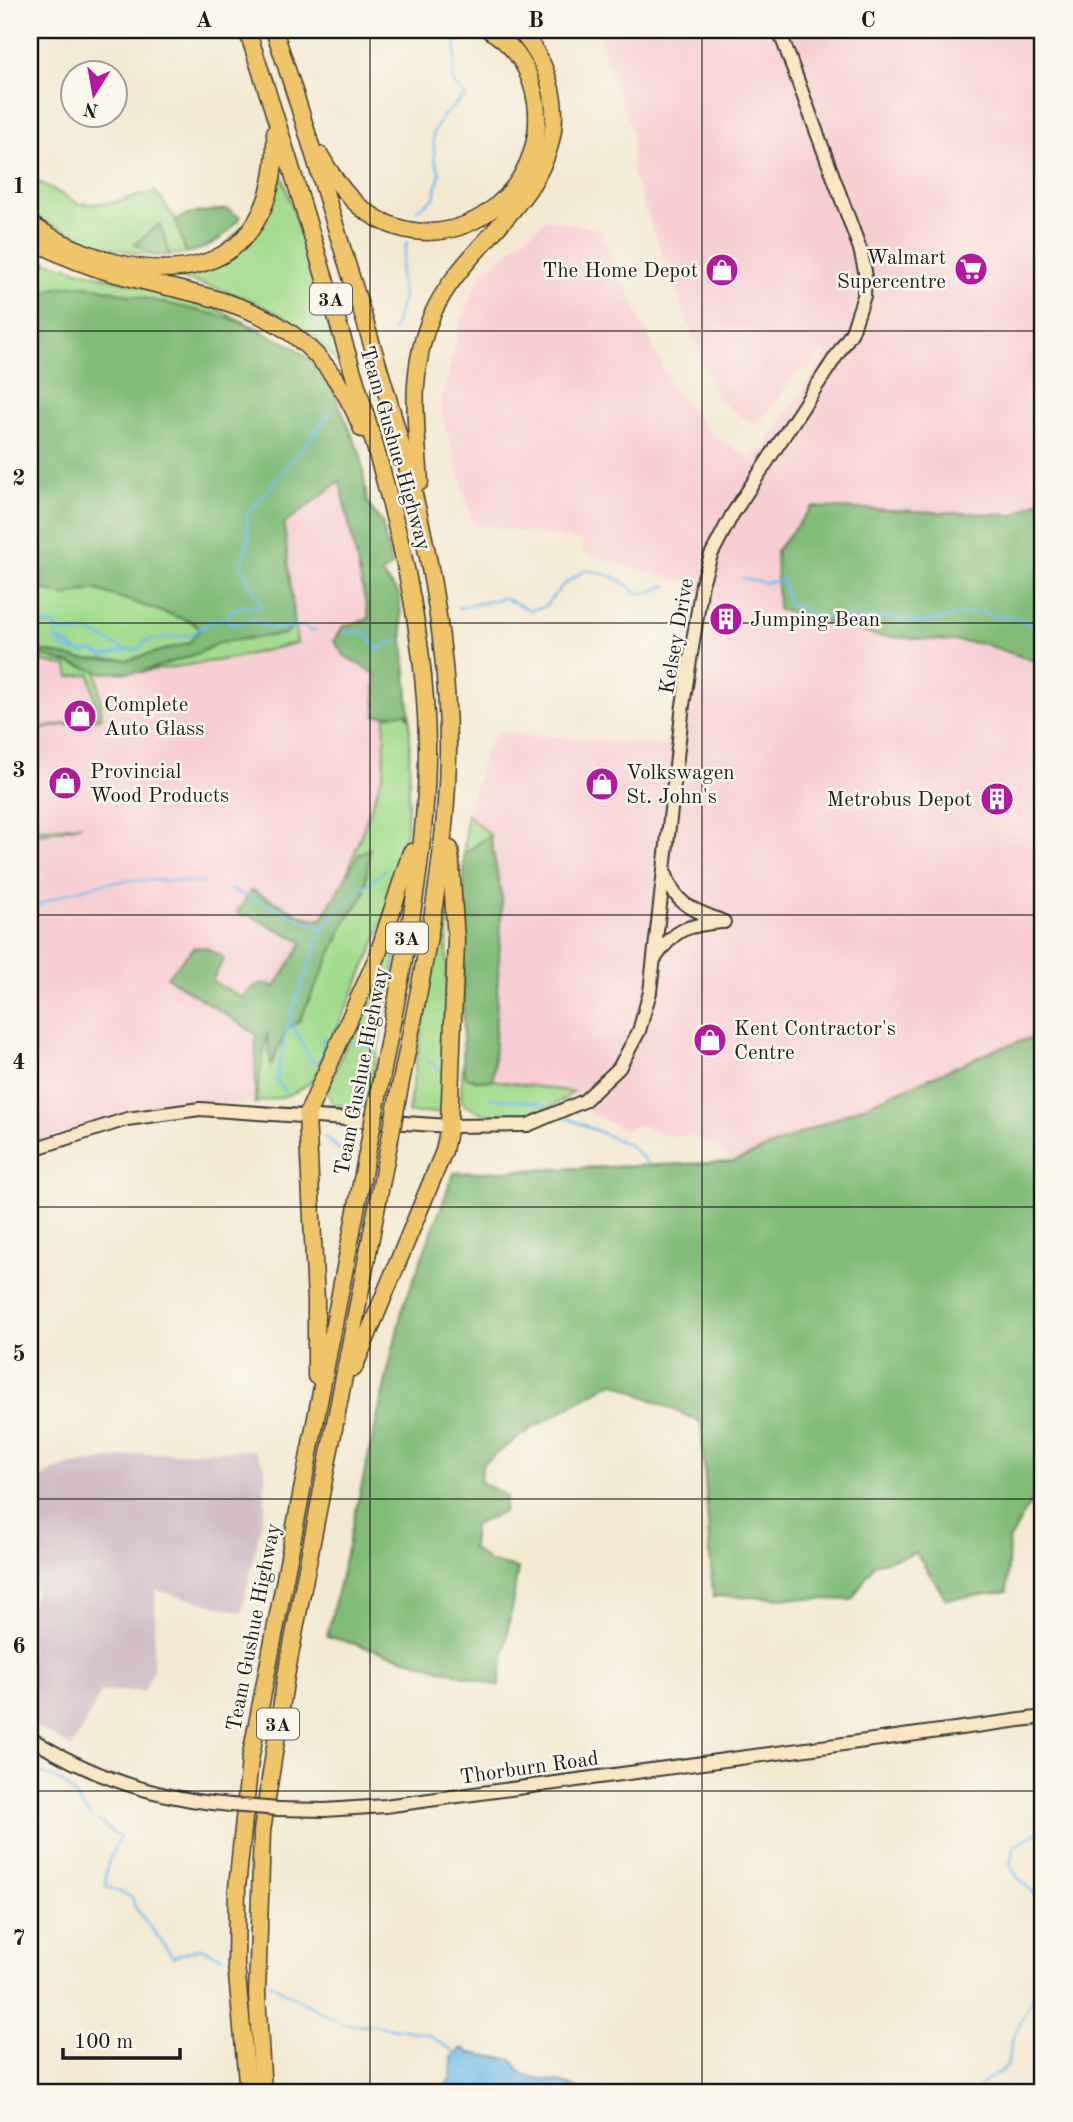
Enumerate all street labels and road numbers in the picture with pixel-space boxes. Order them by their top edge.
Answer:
road number: 3A [310,284,352,314]
street label: Team Gushue Highway [355,344,434,553]
street label: Kelsey Drive [657,577,698,696]
road number: 3A [386,922,428,954]
street label: Team Gushue Highway [332,965,393,1177]
street label: Team Gushue Highway [224,1521,285,1733]
road number: 3A [257,1708,299,1740]
street label: Thorburn Road [458,1748,600,1789]

